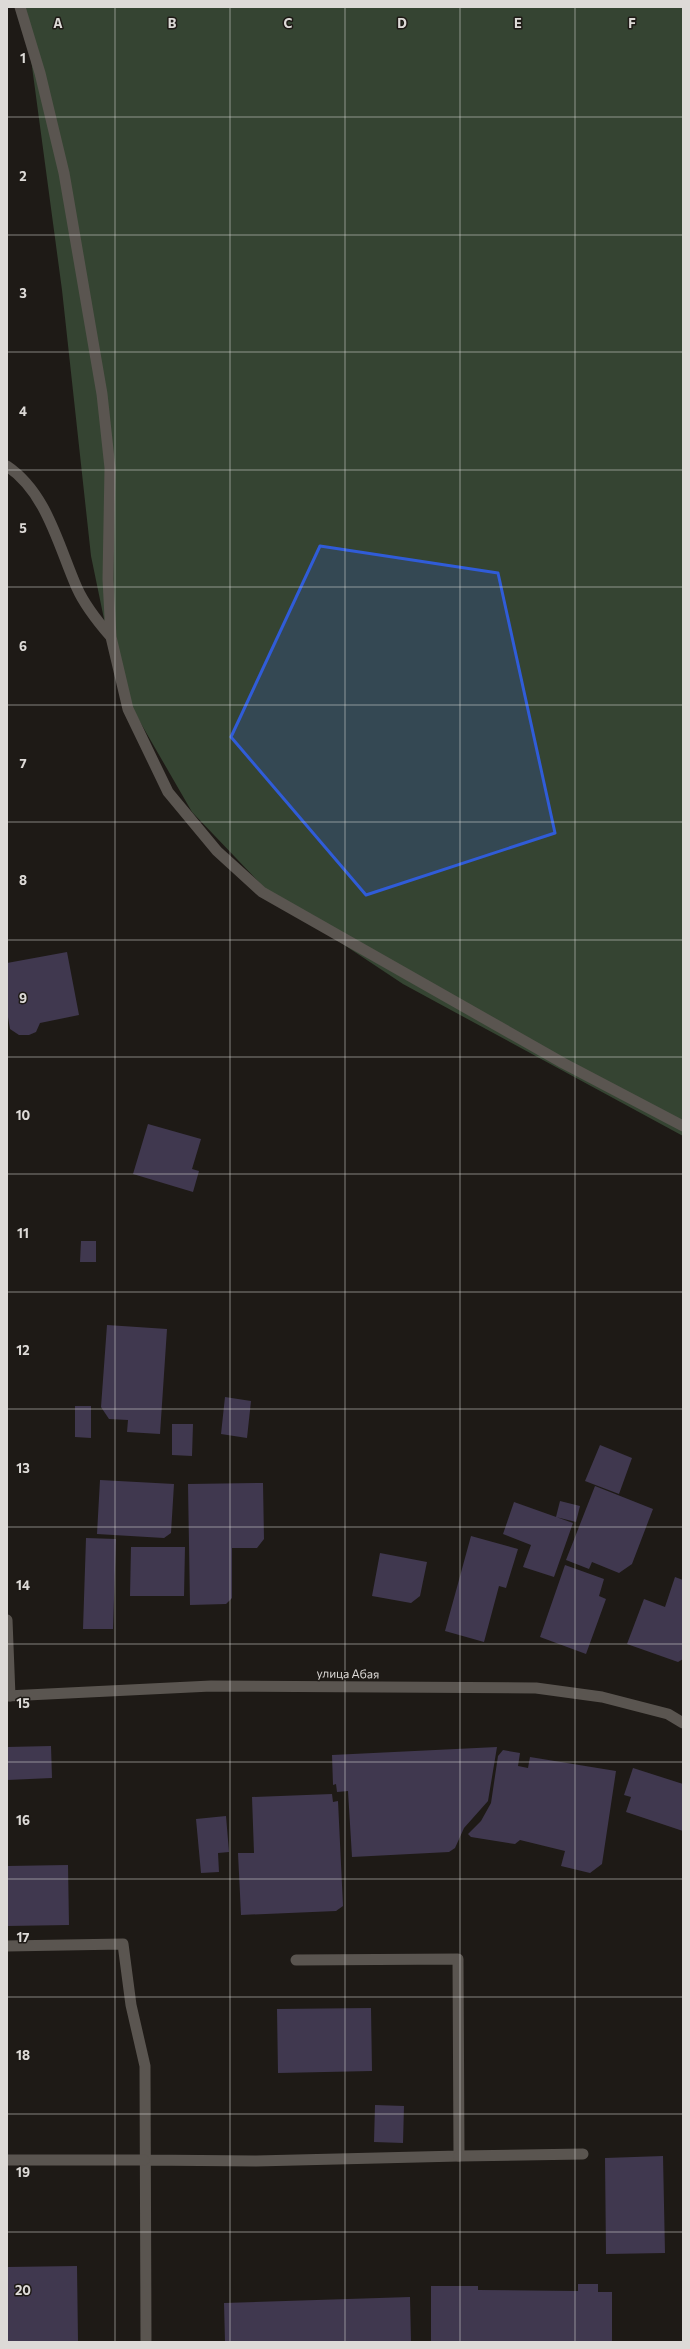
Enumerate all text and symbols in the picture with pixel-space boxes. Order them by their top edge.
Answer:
text: A [53,15,63,31]
text: B [168,15,177,31]
text: C [284,15,293,31]
text: D [397,15,407,31]
text: E [514,15,522,31]
text: F [628,15,636,31]
text: 1 [20,50,26,66]
text: 2 [19,168,27,184]
text: 3 [19,285,27,301]
text: 4 [19,403,27,419]
text: 5 [19,520,27,536]
text: 6 [19,638,27,654]
text: 7 [19,755,27,771]
text: 8 [19,872,27,888]
text: 9 [19,990,27,1006]
text: 10 [16,1107,31,1123]
text: 11 [17,1225,29,1241]
text: 12 [16,1342,30,1358]
text: 13 [16,1460,30,1476]
text: 14 [16,1577,30,1593]
street label: улица Абая [316,1665,380,1681]
text: 15 [16,1695,30,1711]
text: 16 [16,1812,30,1828]
text: 17 [16,1929,30,1945]
text: 18 [16,2047,30,2063]
text: 19 [16,2164,30,2180]
text: 20 [15,2282,31,2298]

